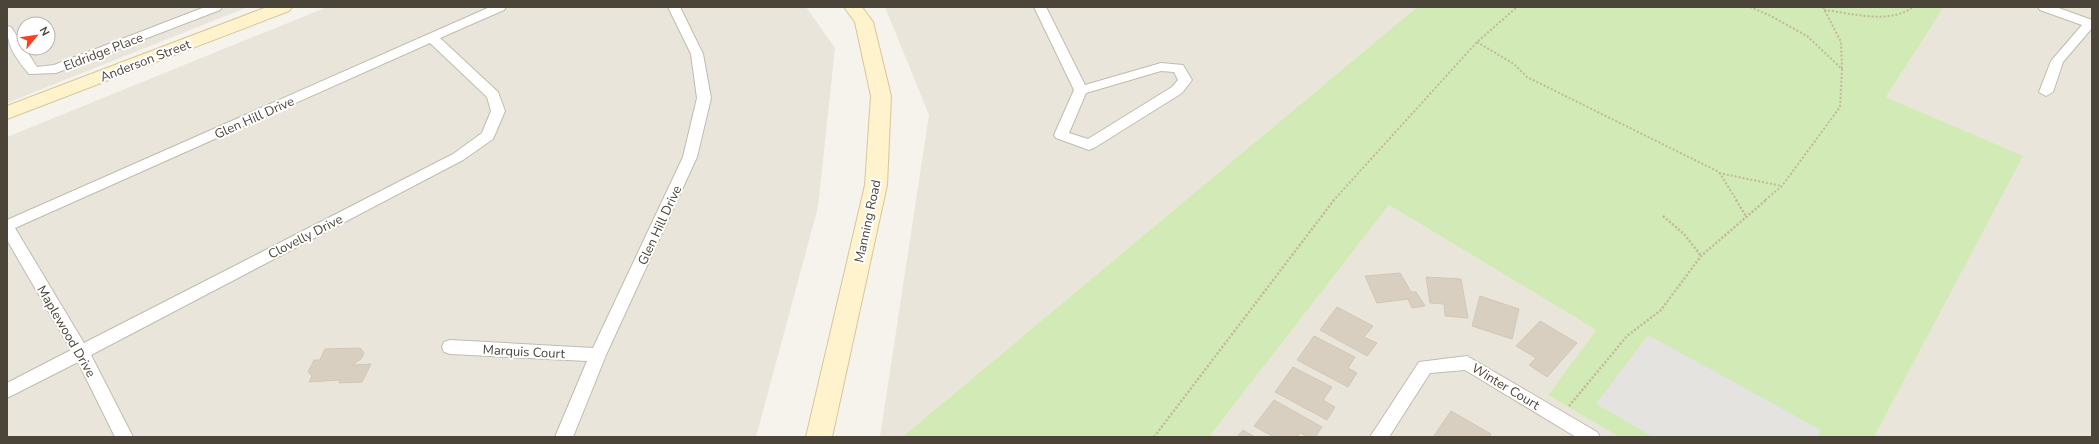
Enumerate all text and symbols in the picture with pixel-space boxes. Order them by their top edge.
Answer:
north arrow [16,16,56,56]
text: N [36,24,53,39]
street label: Eldridge Place [61,28,146,75]
street label: Anderson Street [97,35,194,86]
street label: Glen Hill Drive [212,92,297,144]
street label: Manning Road [850,178,886,264]
street label: Glen Hill Drive [634,183,686,268]
street label: Clovelly Drive [265,210,346,263]
street label: Maplewood Drive [33,282,100,381]
street label: Marquis Court [482,341,566,363]
street label: Winter Court [1468,359,1543,414]

